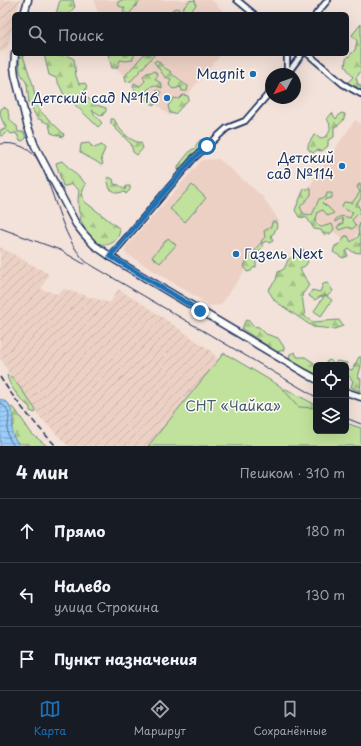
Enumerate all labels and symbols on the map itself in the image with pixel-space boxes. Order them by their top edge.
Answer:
place label: Magnit [197,63,245,84]
north arrow [265,68,301,104]
marker: Magnit [248,69,258,79]
place label: Детский сад №116 [31,87,159,108]
marker: Детский сад №116 [162,93,172,103]
route start [198,137,216,155]
place label: Детский сад №114 [267,147,334,184]
marker: Детский сад №114 [337,161,347,171]
place label: Газель Next [244,243,324,264]
marker: Газель Next [231,249,241,259]
route end [191,302,209,320]
park label: СНТ «Чайка» [185,395,281,416]

